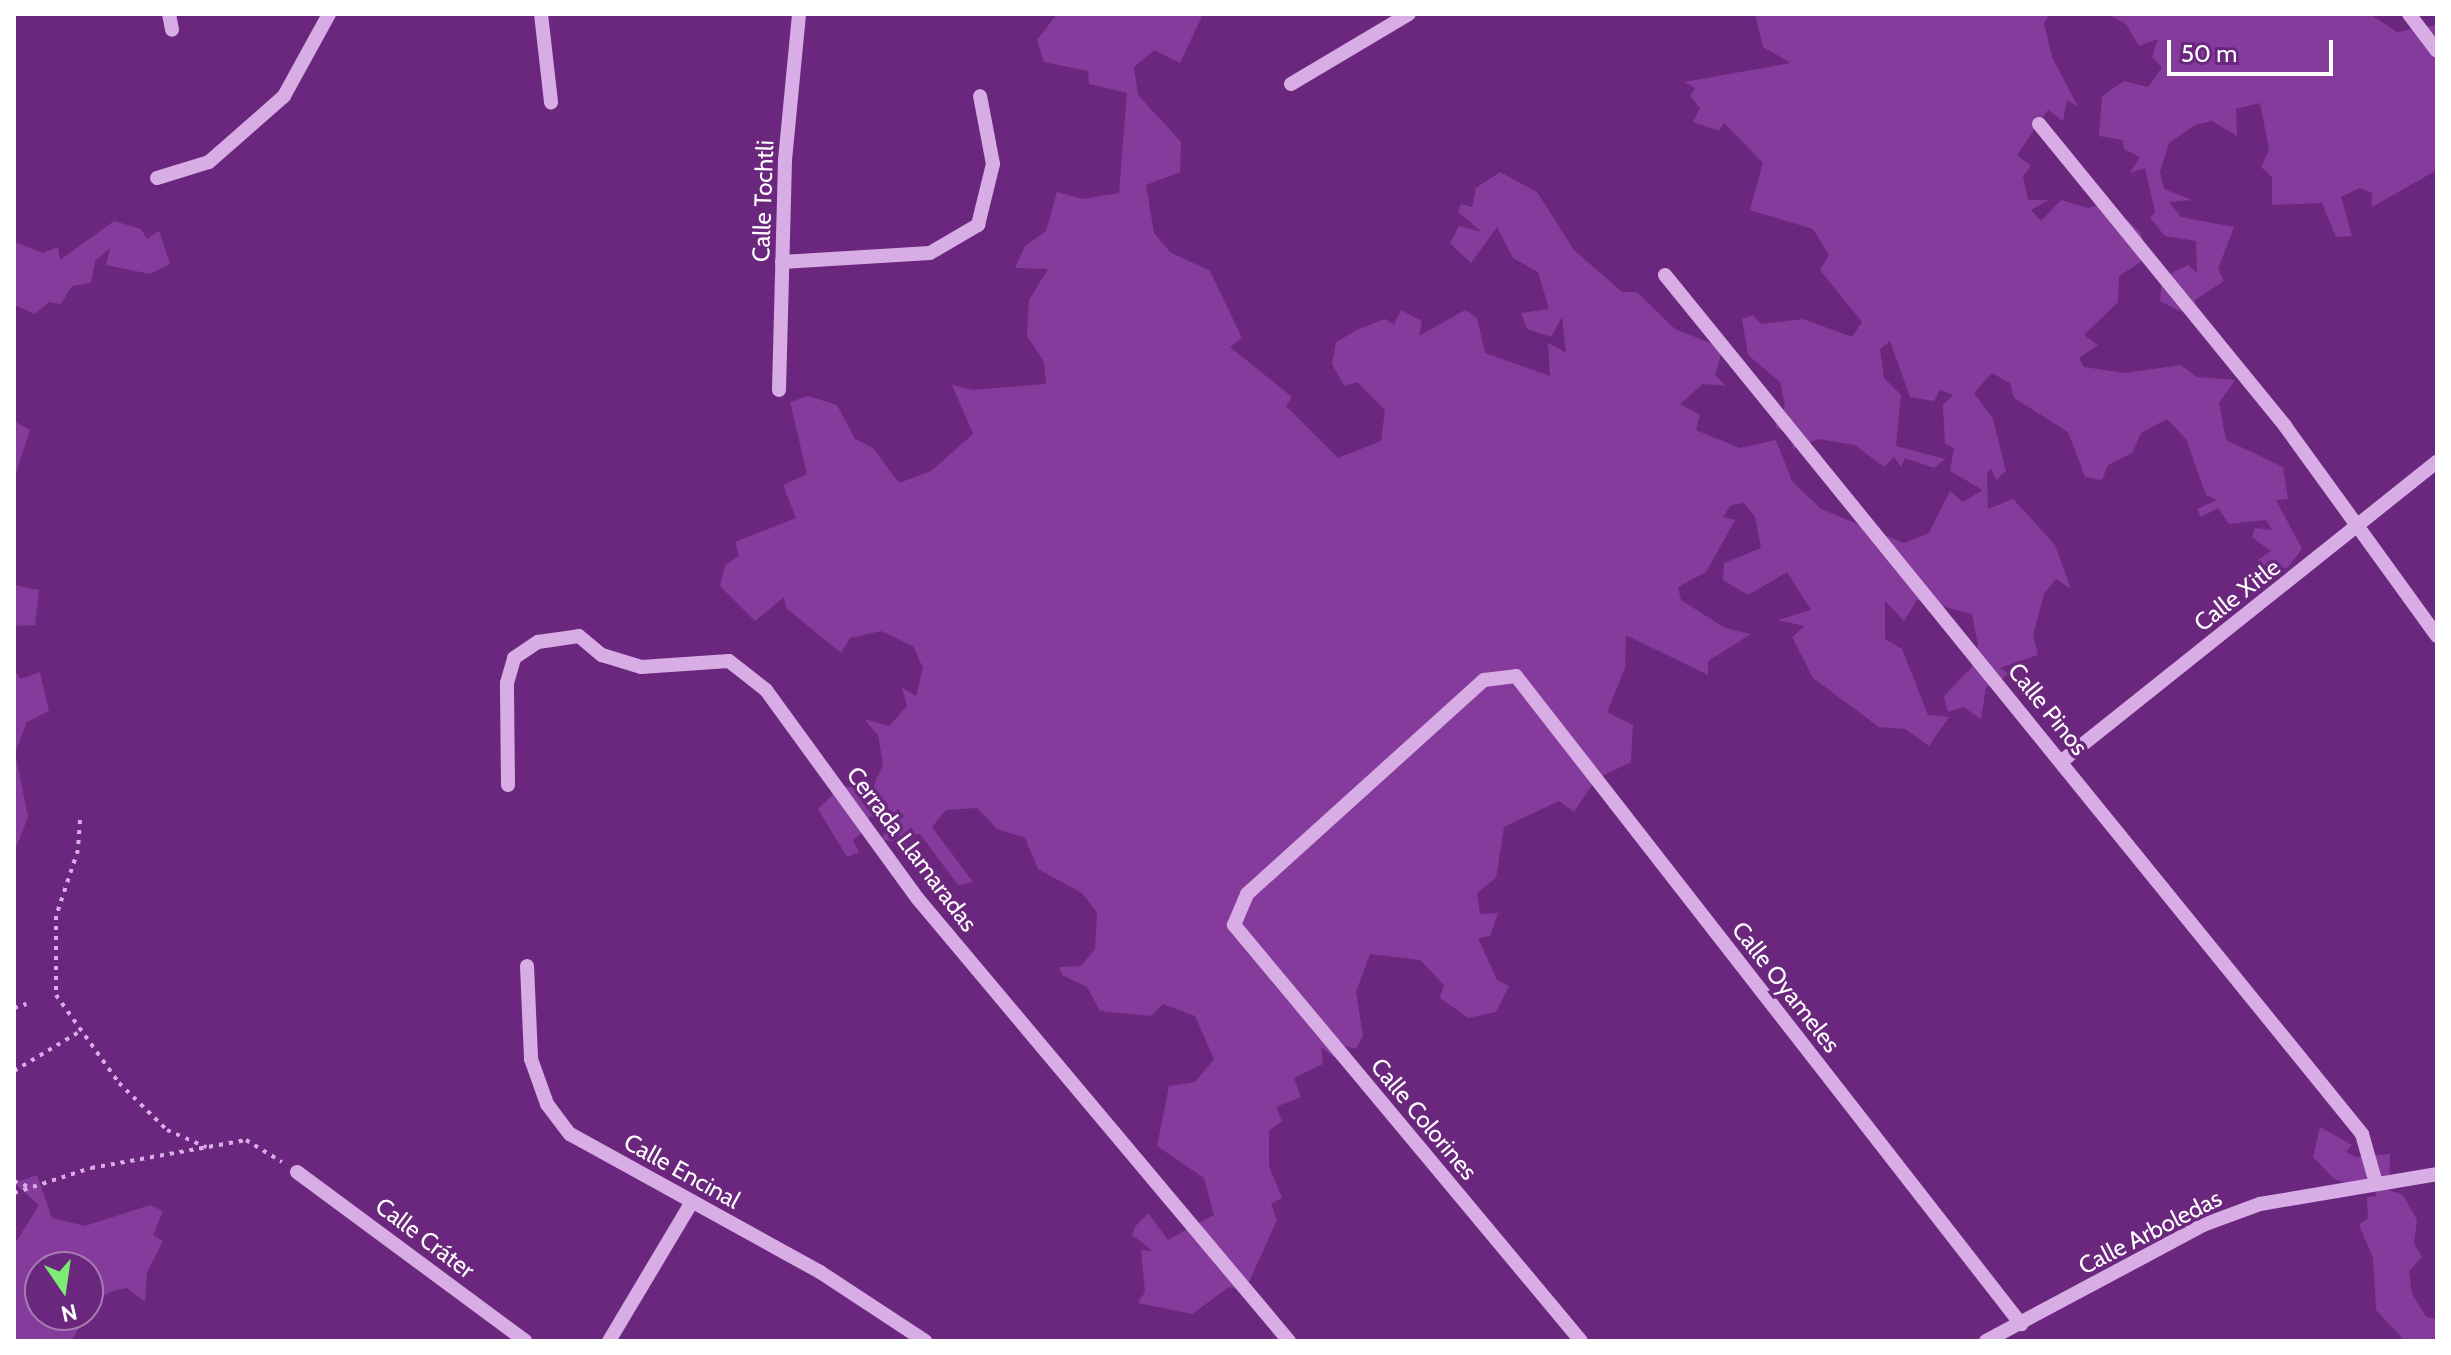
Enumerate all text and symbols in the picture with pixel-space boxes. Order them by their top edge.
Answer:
scale bar [2171,24,2337,74]
text: 50 m [2181,39,2237,68]
street label: Calle Tochtli [746,140,780,262]
street label: Calle Xitle [2188,553,2286,637]
street label: Calle Pinos [2002,657,2094,761]
street label: Cerrada Llamaradas [841,761,983,937]
street label: Calle Oyameles [1726,916,1846,1058]
street label: Calle Colorines [1365,1052,1483,1186]
street label: Calle Encinal [619,1127,745,1215]
street label: Calle Arboledas [2074,1184,2226,1280]
street label: Calle Cráter [370,1191,480,1285]
north arrow [24,1251,104,1331]
text: N [58,1298,80,1328]

